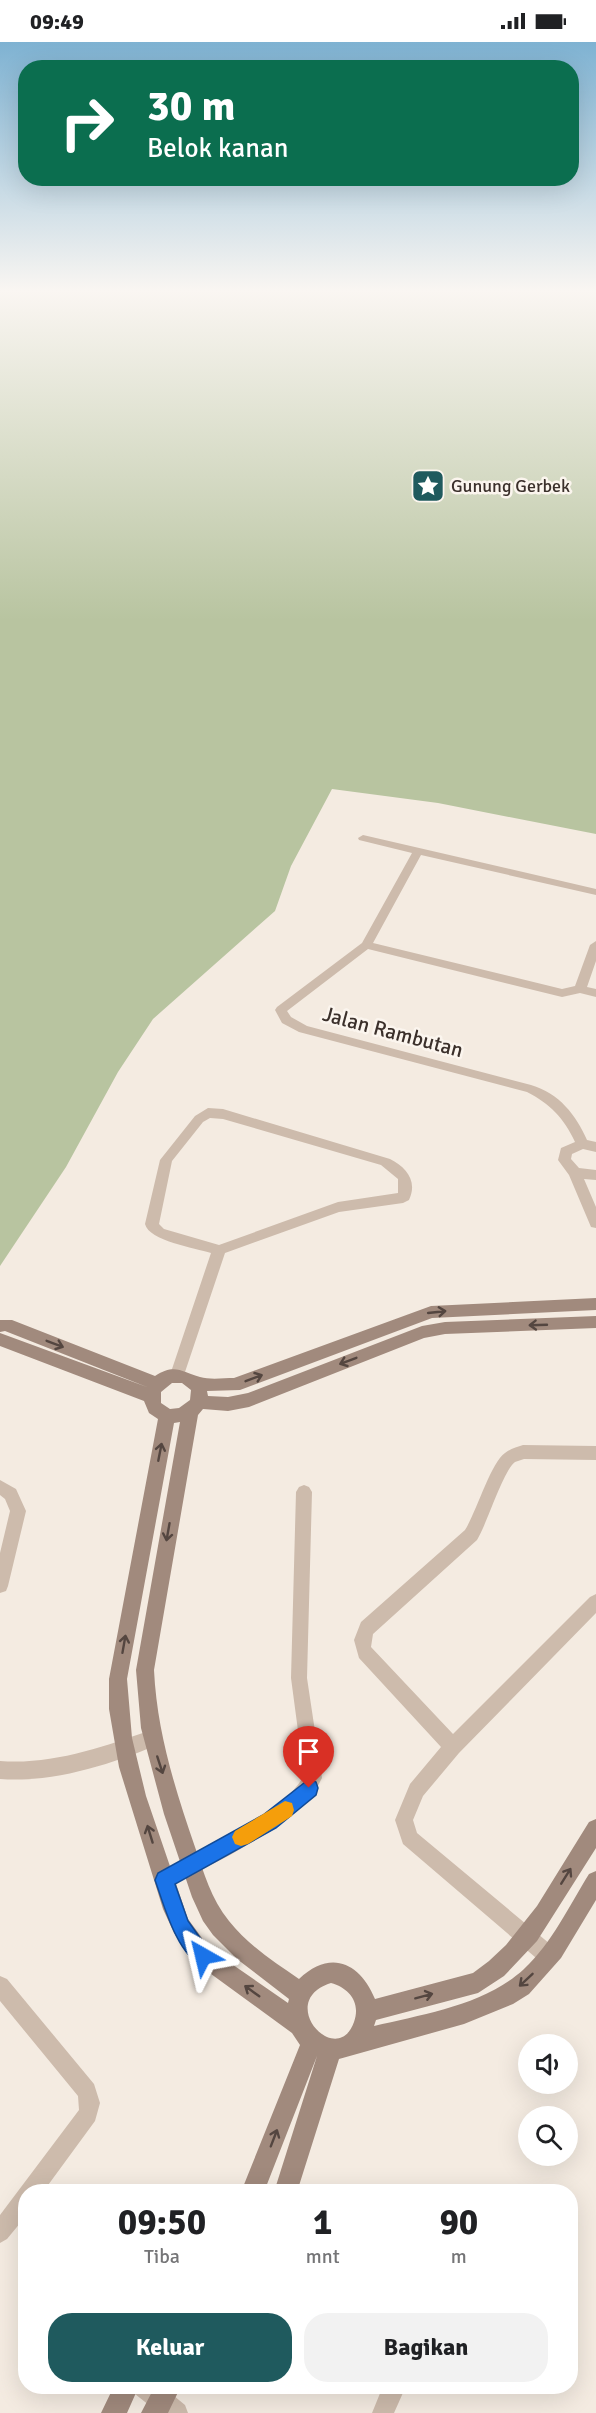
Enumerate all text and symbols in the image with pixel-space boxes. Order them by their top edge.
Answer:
text: 09:49 [30,8,84,35]
text: 30 m [147,81,236,132]
icon: right [48,84,126,162]
text: Belok kanan [147,132,288,165]
place icon: Gunung Gerbek [410,468,446,504]
place label: Gunung Gerbek [451,475,570,497]
street label: Jalan Rambutan [320,1001,466,1063]
one-way arrow [426,1306,446,1317]
one-way arrow [528,1319,548,1330]
one-way arrow [45,1340,64,1351]
one-way arrow [340,1356,358,1367]
one-way arrow [244,1372,262,1383]
one-way arrow [155,1443,166,1463]
one-way arrow [162,1522,173,1541]
one-way arrow [119,1635,130,1654]
pin [283,1726,334,1788]
icon: arrive [292,1735,325,1768]
one-way arrow [155,1755,166,1774]
one-way arrow [144,1825,155,1844]
one-way arrow [560,1868,572,1885]
position arrow [171,1924,235,1988]
one-way arrow [519,1973,534,1988]
one-way arrow [245,1985,261,1997]
one-way arrow [414,1990,433,2002]
map controls [518,2034,578,2166]
button: sound [518,2034,578,2094]
button: search [518,2106,578,2166]
one-way arrow [270,2129,281,2147]
text: 09:50 [118,2200,206,2245]
text: 1 [313,2200,332,2245]
text: 90 [439,2200,478,2245]
text: Tiba [144,2244,180,2269]
text: mnt [306,2244,340,2269]
text: m [451,2244,467,2269]
button: Keluar [48,2313,292,2382]
button: Bagikan [304,2313,548,2382]

